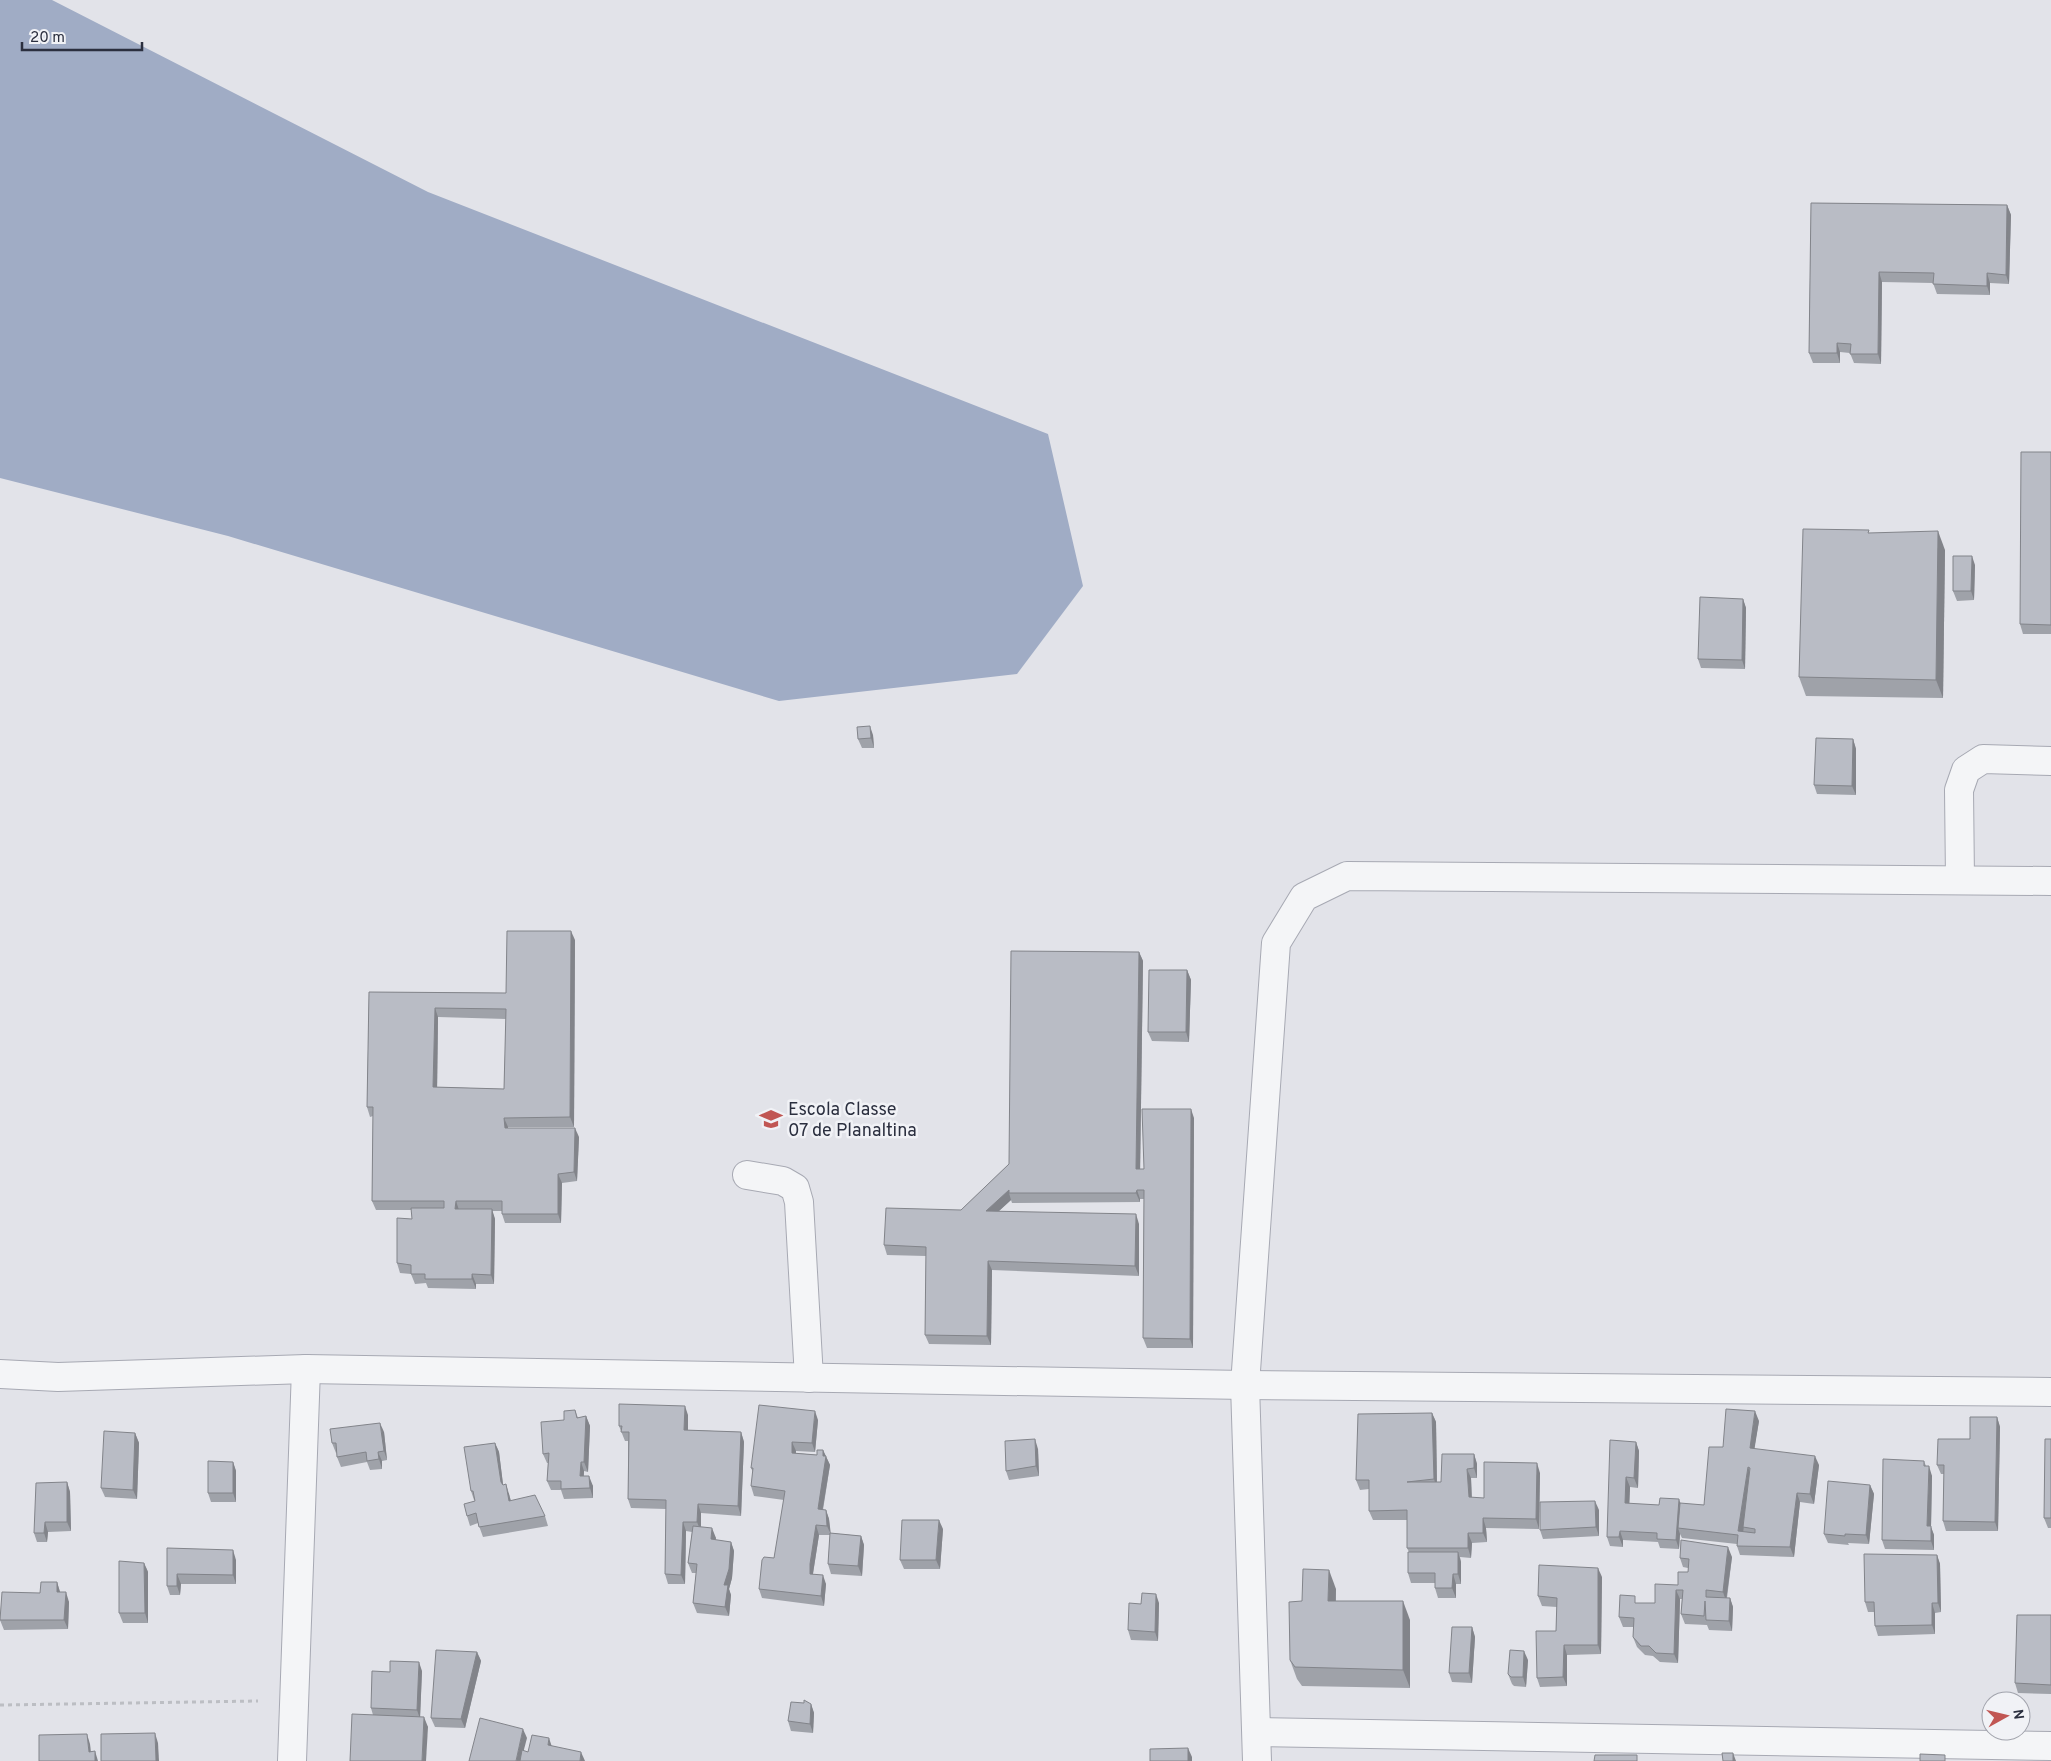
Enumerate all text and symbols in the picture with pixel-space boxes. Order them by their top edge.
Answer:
scale bar [22,20,142,52]
text: 20 m [30,29,65,48]
place label: Escola Classe 07 de Planaltina [788,1099,917,1143]
school or university icon: Escola Classe 07 de Planaltina [758,1106,784,1132]
north arrow [1981,1691,2031,1741]
text: N [2008,1708,2027,1721]

